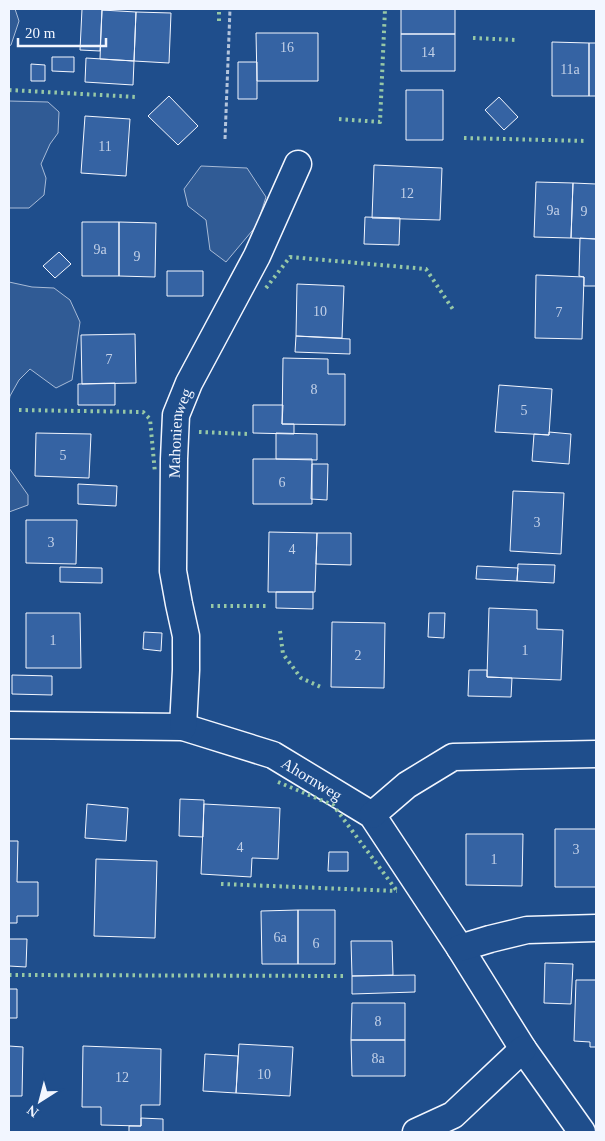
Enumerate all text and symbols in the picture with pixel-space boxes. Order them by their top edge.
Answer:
scale bar [18,15,105,47]
text: 20 m [25,25,56,41]
house number: 16 [280,40,294,55]
house number: 14 [421,45,435,60]
house number: 11a [560,62,581,77]
house number: 11 [98,139,112,154]
house number: 12 [400,186,414,201]
house number: 9a [546,203,560,218]
house number: 9 [581,204,588,219]
house number: 9a [93,242,107,257]
house number: 9 [134,249,141,264]
house number: 10 [313,304,327,319]
house number: 7 [556,305,563,320]
house number: 7 [106,352,113,367]
house number: 8 [311,382,318,397]
street label: Mahonienweg [165,386,195,478]
house number: 5 [521,403,528,418]
house number: 5 [60,448,67,463]
house number: 6 [279,475,286,490]
house number: 3 [534,515,541,530]
house number: 3 [48,535,55,550]
house number: 4 [289,542,296,557]
house number: 1 [50,633,57,648]
house number: 1 [522,643,529,658]
house number: 2 [355,648,362,663]
street label: Ahornweg [279,754,345,804]
house number: 4 [237,840,244,855]
house number: 3 [573,842,580,857]
house number: 1 [491,852,498,867]
house number: 6a [273,930,287,945]
house number: 6 [313,936,320,951]
house number: 8 [375,1014,382,1029]
house number: 8a [371,1051,385,1066]
house number: 10 [257,1067,271,1082]
house number: 12 [115,1070,129,1085]
north arrow [15,1076,65,1126]
text: N [24,1102,41,1120]

